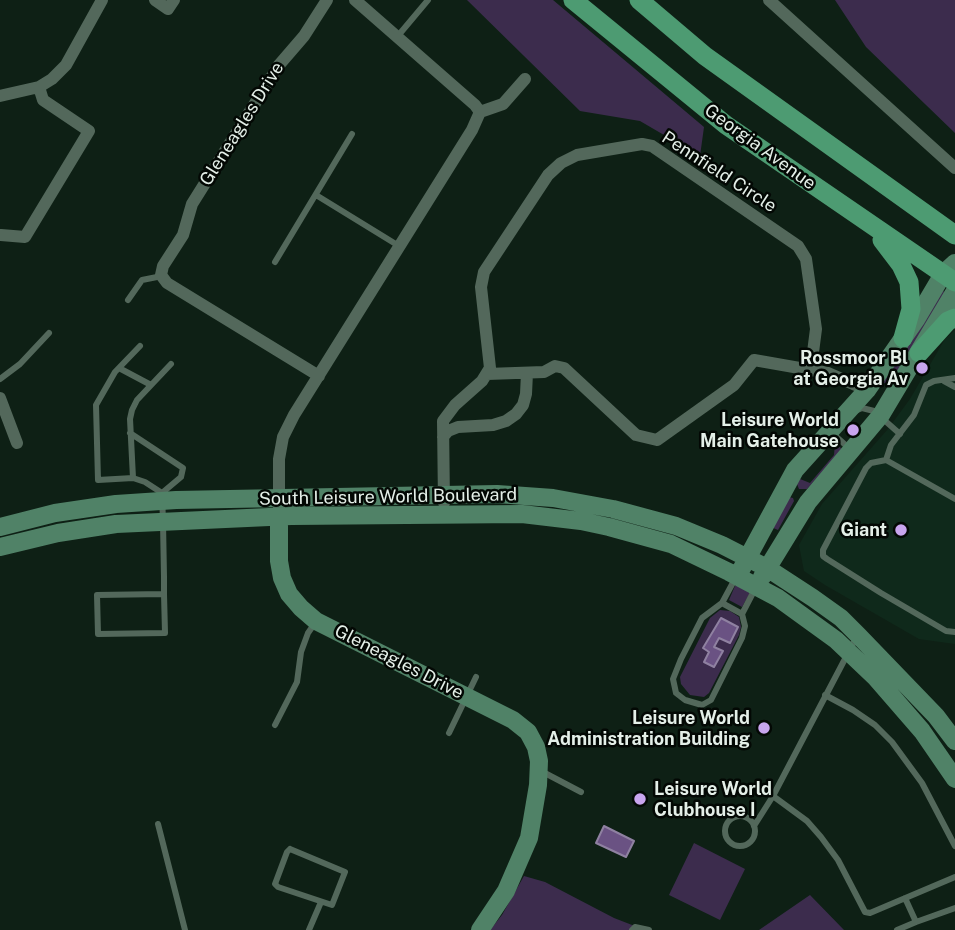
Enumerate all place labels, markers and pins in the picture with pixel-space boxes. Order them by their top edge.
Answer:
place label: Rossmoor Bl at Georgia Av [793,347,908,390]
marker: Rossmoor Bl at Georgia Av [914,360,930,376]
place label: Leisure World Main Gatehouse [700,409,839,452]
marker: Leisure World Main Gatehouse [845,422,861,438]
place label: Giant [840,519,887,541]
marker: Giant [893,522,909,538]
place label: Leisure World Administration Building [547,707,750,750]
marker: Leisure World Administration Building [756,720,772,736]
place label: Leisure World Clubhouse I [654,778,772,820]
marker: Leisure World Clubhouse I [632,791,648,807]

